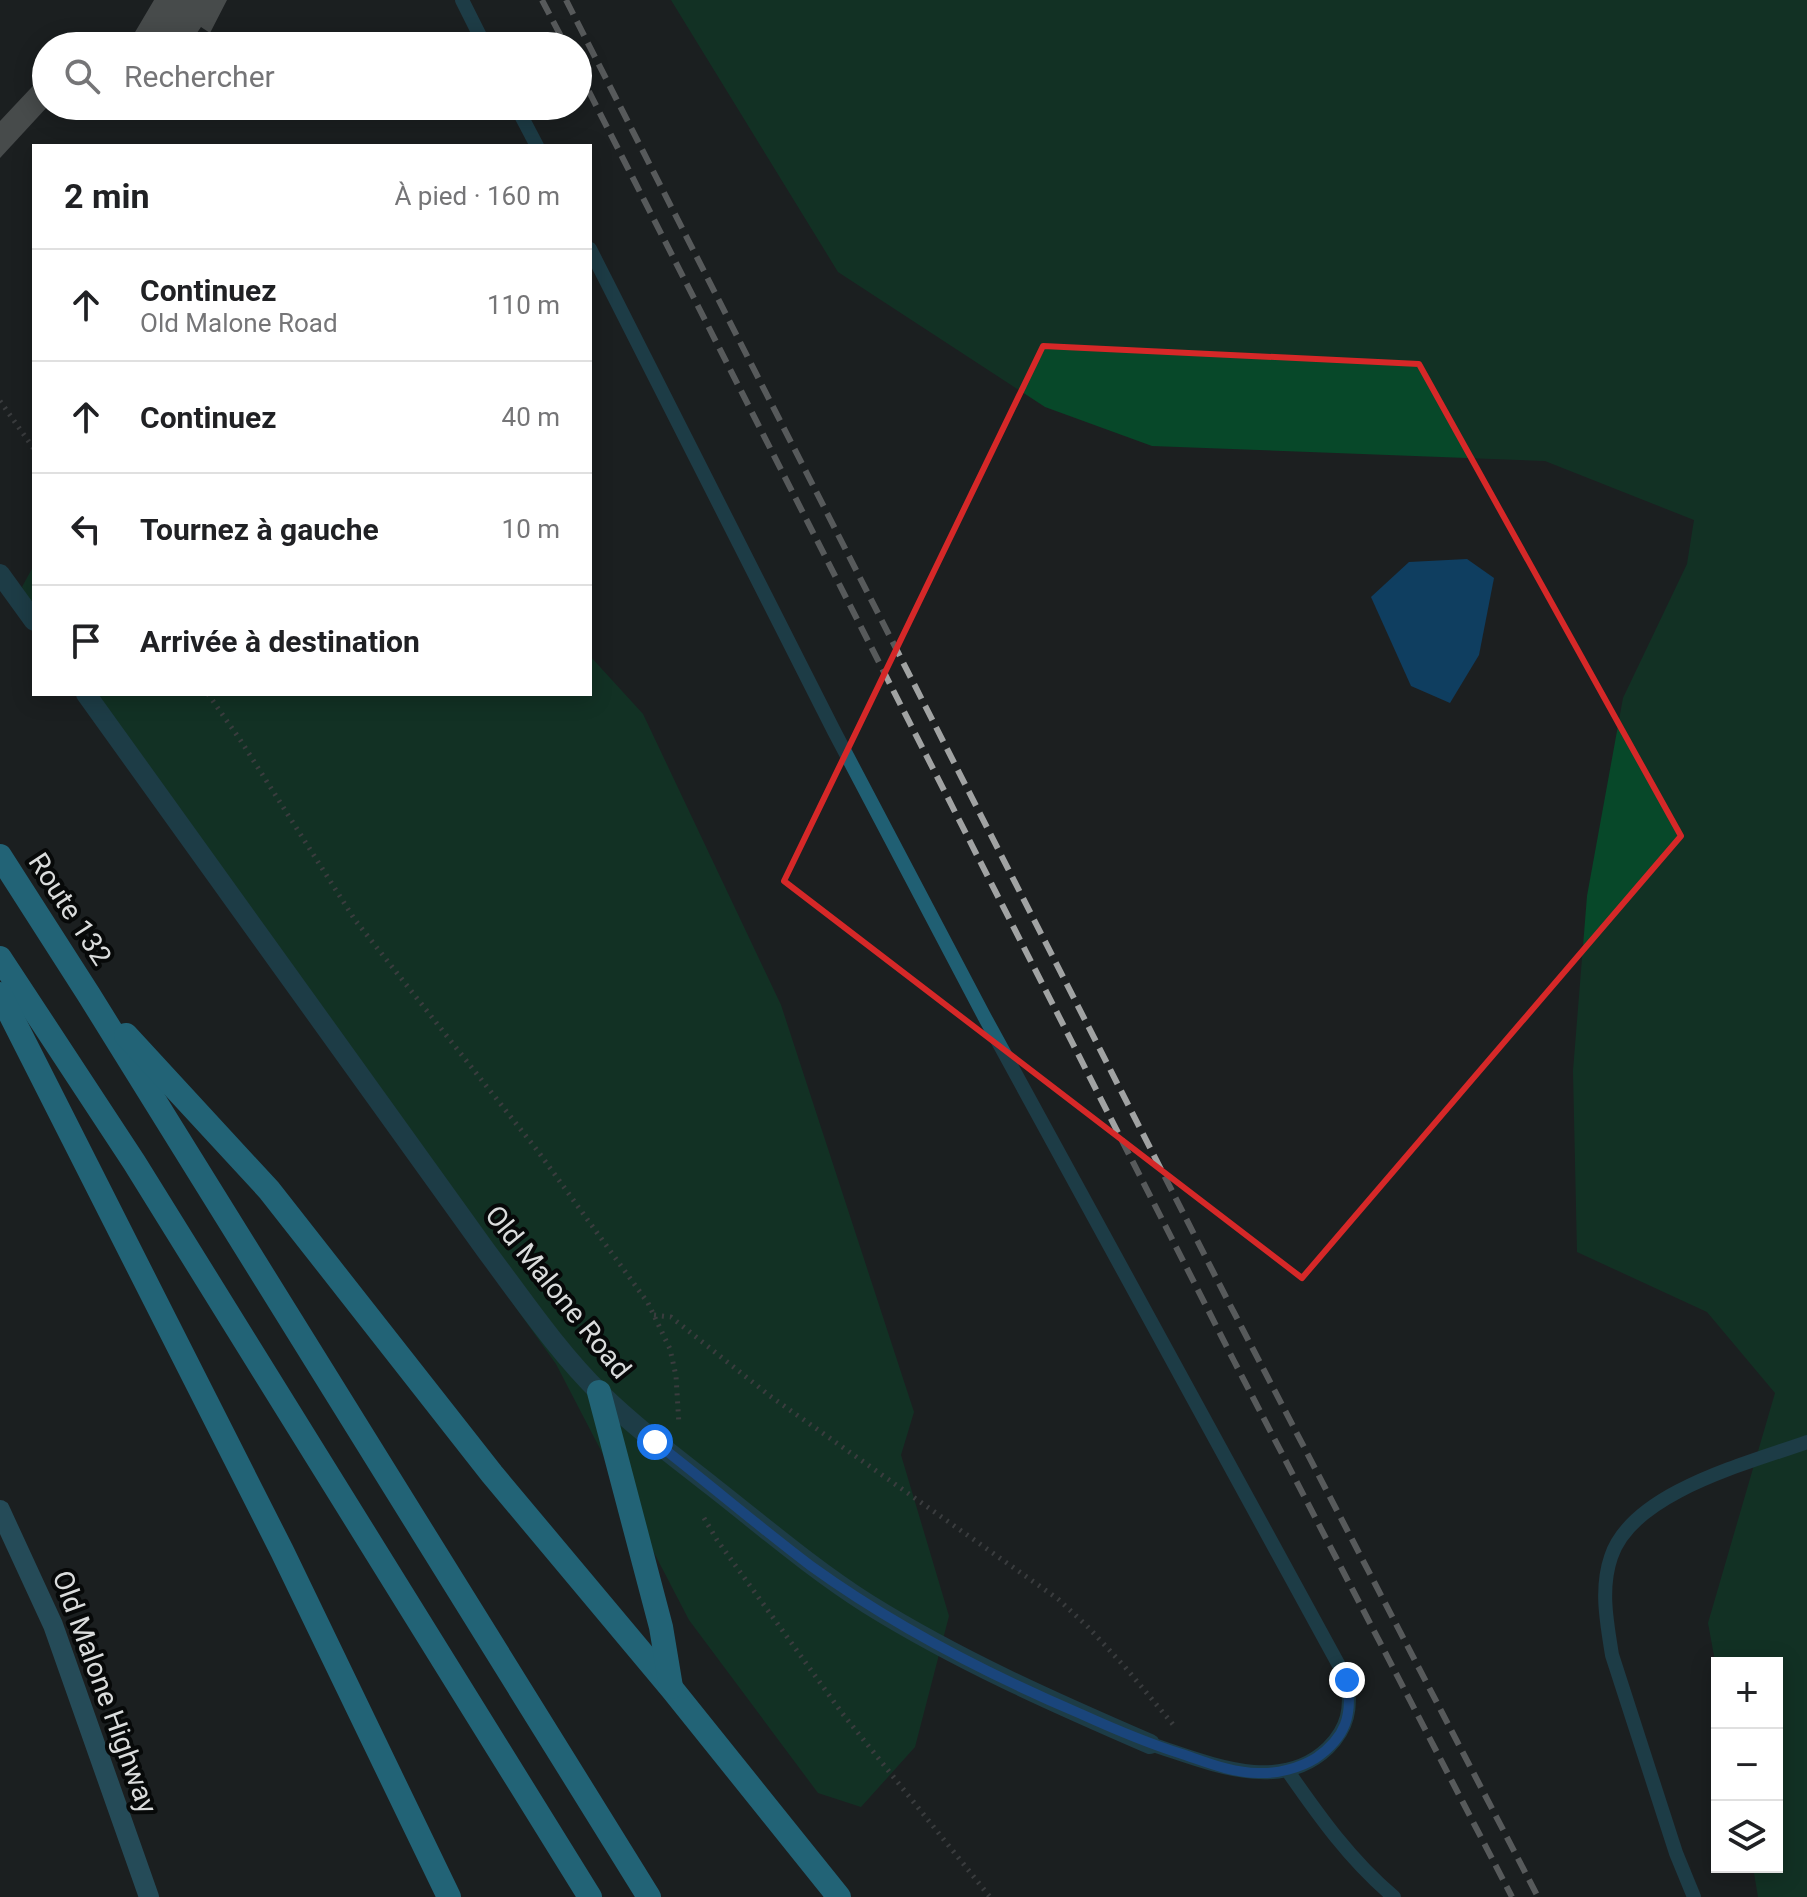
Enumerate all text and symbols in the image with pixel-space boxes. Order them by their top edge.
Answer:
search box [32,32,592,120]
icon: search [60,54,104,98]
text: Rechercher [124,59,275,94]
text: 2 min [64,176,149,216]
text: À pied · 160 m [394,181,560,211]
text: Continuez [140,273,277,308]
icon: ahead [64,283,108,327]
text: 110 m [487,290,560,320]
text: Old Malone Road [140,308,338,338]
icon: ahead [64,395,108,439]
text: Continuez [140,400,277,435]
text: 40 m [502,402,560,432]
icon: left [64,507,108,551]
text: Tournez à gauche [140,512,379,547]
text: 10 m [502,514,560,544]
icon: arrive [64,619,108,663]
text: Arrivée à destination [140,624,420,659]
street label: Route 132 [22,847,118,971]
street label: Old Malone Road [478,1199,638,1385]
route start [637,1424,673,1460]
street label: Old Malone Highway [46,1566,164,1818]
map controls [1711,1657,1783,1873]
button: + [1711,1657,1783,1729]
route end [1329,1662,1365,1698]
button: − [1711,1729,1783,1801]
button: layers [1711,1801,1783,1873]

